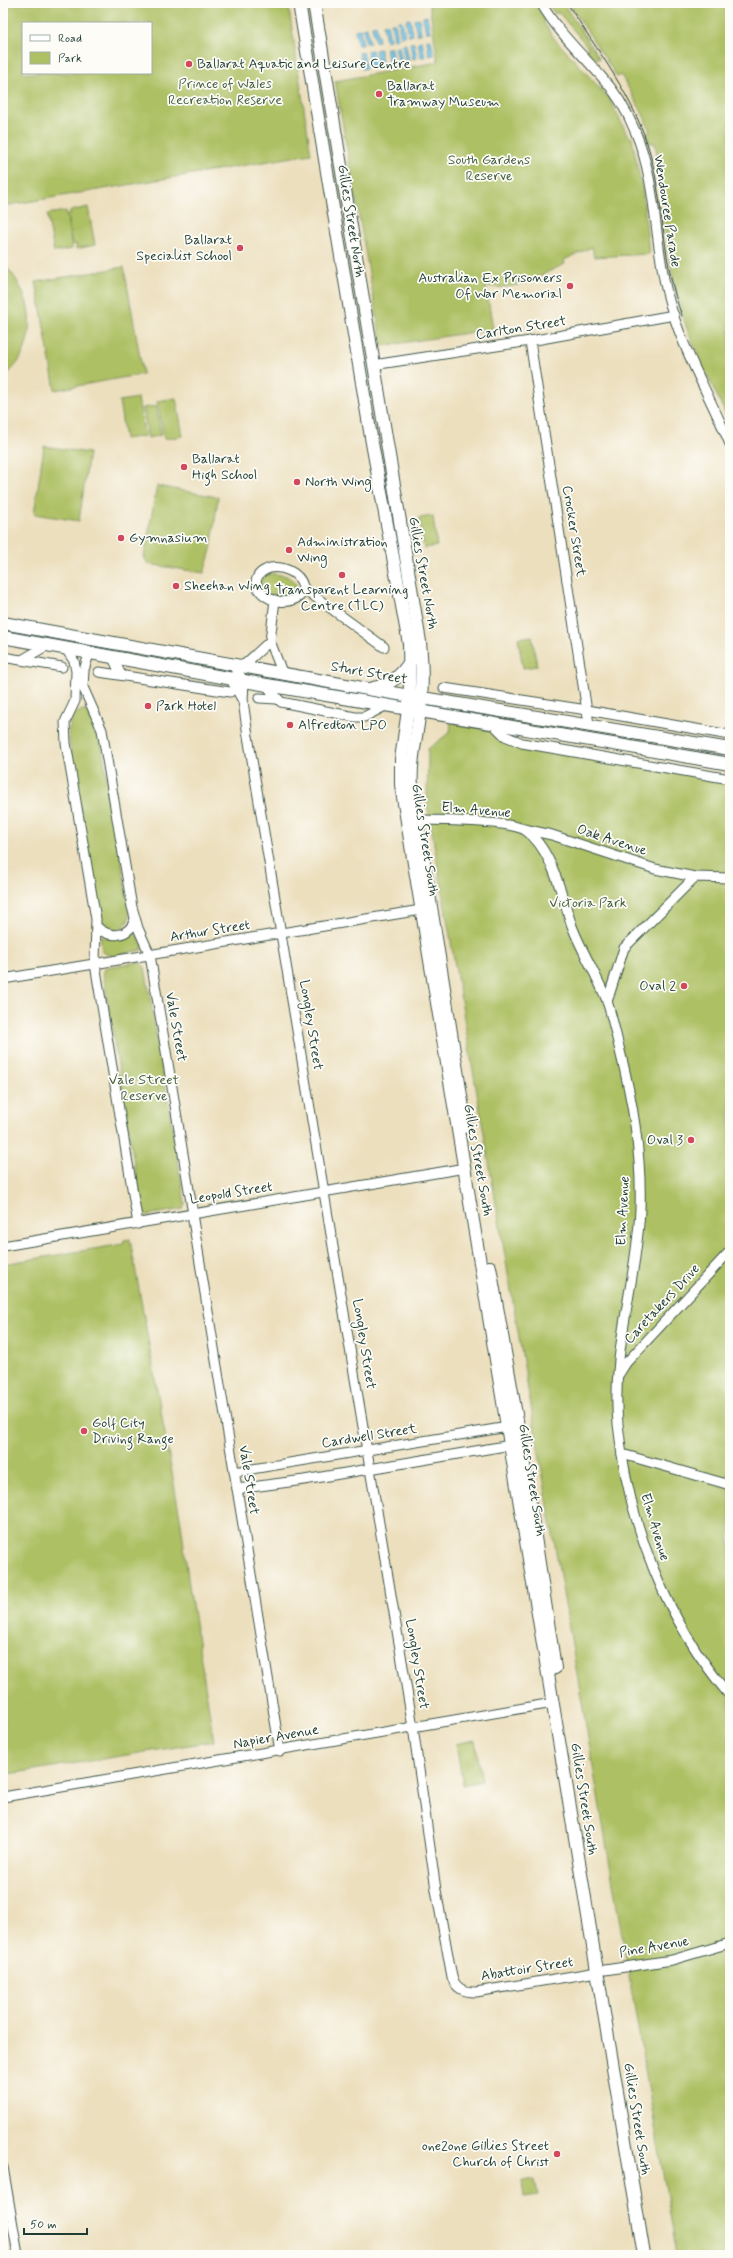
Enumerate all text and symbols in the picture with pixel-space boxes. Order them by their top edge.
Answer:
legend [22,22,152,74]
text: Road [58,31,82,47]
text: Park [58,51,82,67]
place label: Ballarat Aquatic and Leisure Centre [197,55,411,73]
marker: Ballarat Aquatic and Leisure Centre [184,59,194,69]
park label: Prince of Wales Recreation Reserve [168,75,282,109]
place label: Ballarat Tramway Museum [387,77,500,111]
marker: Ballarat Tramway Museum [374,89,384,99]
park label: South Gardens Reserve [448,151,530,185]
street label: Wendouree Parade [649,153,685,269]
street label: Gillies Street North [333,163,369,279]
place label: Ballarat Specialist School [136,231,232,265]
marker: Ballarat Specialist School [235,243,245,253]
place label: Australian Ex Prisoners Of War Memorial [418,269,562,303]
marker: Australian Ex Prisoners Of War Memorial [565,281,575,291]
street label: Carlton Street [474,312,568,344]
place label: Ballarat High School [192,450,257,486]
marker: Ballarat High School [179,462,189,472]
place label: North Wing [305,473,372,492]
marker: North Wing [292,477,302,487]
street label: Crocker Street [558,484,590,579]
street label: Gillies Street North [404,515,442,631]
place label: Gymnasium [129,529,207,547]
marker: Gymnasium [116,533,126,543]
place label: Administration Wing [297,533,388,568]
marker: Administration Wing [284,545,294,555]
marker: Transparent Learning Centre (TLC) [337,570,347,580]
place label: Sheehan Wing [184,577,270,595]
marker: Sheehan Wing [171,581,181,591]
place label: Transparent Learning Centre (TLC) [276,581,408,615]
street label: Sturt Street [329,657,409,689]
place label: Park Hotel [156,697,216,715]
marker: Park Hotel [143,701,153,711]
place label: Alfredton LPO [298,716,387,734]
marker: Alfredton LPO [285,720,295,730]
street label: Gillies Street South [407,782,443,898]
street label: Elm Avenue [440,798,512,822]
street label: Oak Avenue [575,820,650,860]
park label: Victoria Park [549,894,627,912]
street label: Arthur Street [169,916,251,946]
place label: Oval 2 [639,977,676,995]
street label: Longley Street [294,979,327,1072]
marker: Oval 2 [679,981,689,991]
street label: Vale Street [161,991,191,1064]
park label: Vale Street Reserve [109,1071,180,1105]
street label: Gillies Street South [459,1102,497,1218]
place label: Oval 3 [647,1131,683,1149]
marker: Oval 3 [686,1135,696,1145]
street label: Elm Avenue [612,1176,634,1246]
street label: Leopold Street [188,1178,274,1208]
street label: Caretakers Drive [620,1260,704,1348]
street label: Longley Street [347,1298,380,1391]
place label: Golf City Driving Range [92,1414,174,1450]
street label: Cardwell Street [320,1419,419,1452]
street label: Gillies Street South [514,1422,550,1538]
marker: Golf City Driving Range [79,1426,89,1436]
street label: Vale Street [235,1444,263,1517]
street label: Elm Avenue [636,1491,674,1563]
street label: Longley Street [400,1618,433,1711]
street label: Napier Avenue [232,1721,320,1753]
street label: Gillies Street South [566,1741,602,1857]
street label: Pine Avenue [618,1932,691,1962]
street label: Abattoir Street [480,1953,574,1985]
street label: Gillies Street South [619,2061,655,2177]
place label: one2one Gillies Street Church of Christ [422,2137,549,2171]
marker: one2one Gillies Street Church of Christ [552,2149,562,2159]
scale bar [24,2210,87,2236]
text: 50 m [30,2217,57,2233]

